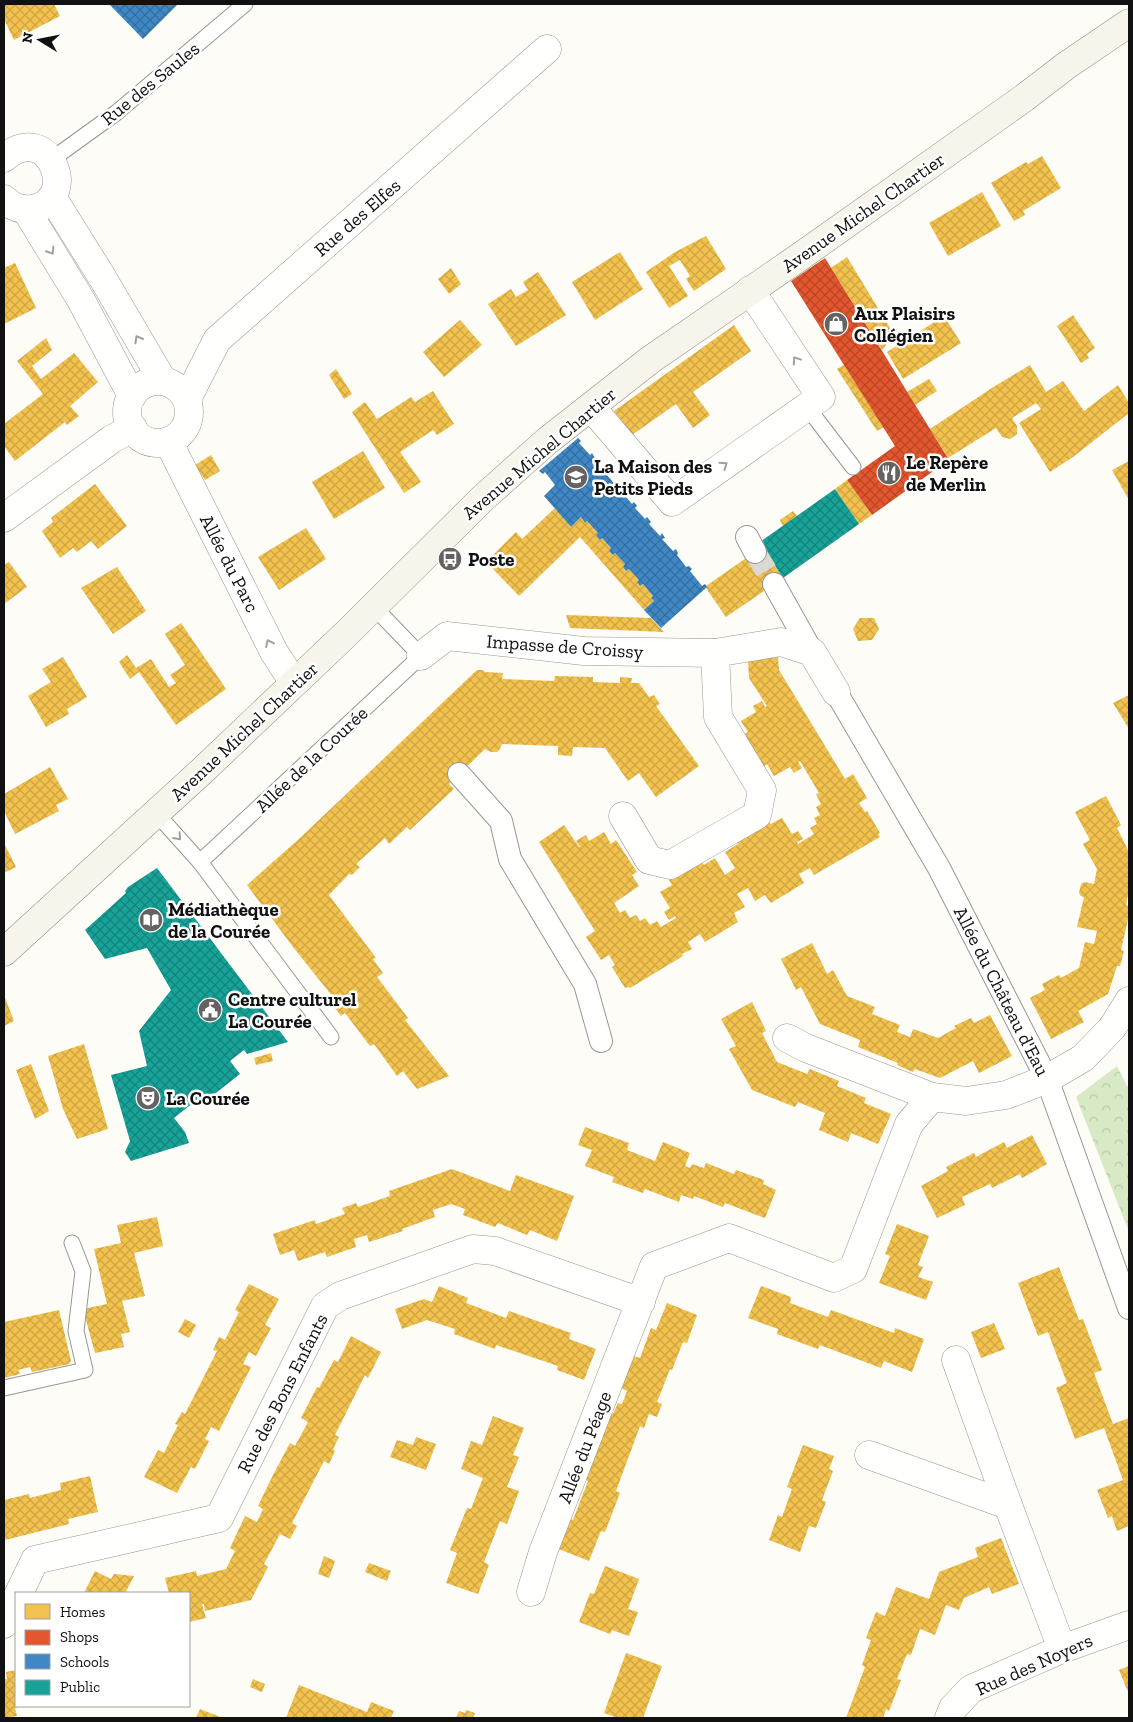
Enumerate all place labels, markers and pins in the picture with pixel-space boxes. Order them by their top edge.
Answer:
place label: Aux Plaisirs Collégien [854,302,955,347]
shop icon: Aux Plaisirs Collégien [823,311,849,337]
place label: Le Repère de Merlin [906,451,988,496]
place label: La Maison des Petits Pieds [594,455,712,500]
restaurant icon: Le Repère de Merlin [876,460,902,486]
school or university icon: La Maison des Petits Pieds [563,464,589,490]
bus stop icon: Poste [437,546,463,572]
place label: Poste [468,548,514,571]
place label: Médiathèque de la Courée [168,898,279,943]
library icon: Médiathèque de la Courée [138,907,164,933]
place label: Centre culturel La Courée [228,988,357,1033]
public building icon: Centre culturel La Courée [197,997,223,1023]
theatre icon: La Courée [135,1085,161,1111]
place label: La Courée [166,1087,250,1110]

